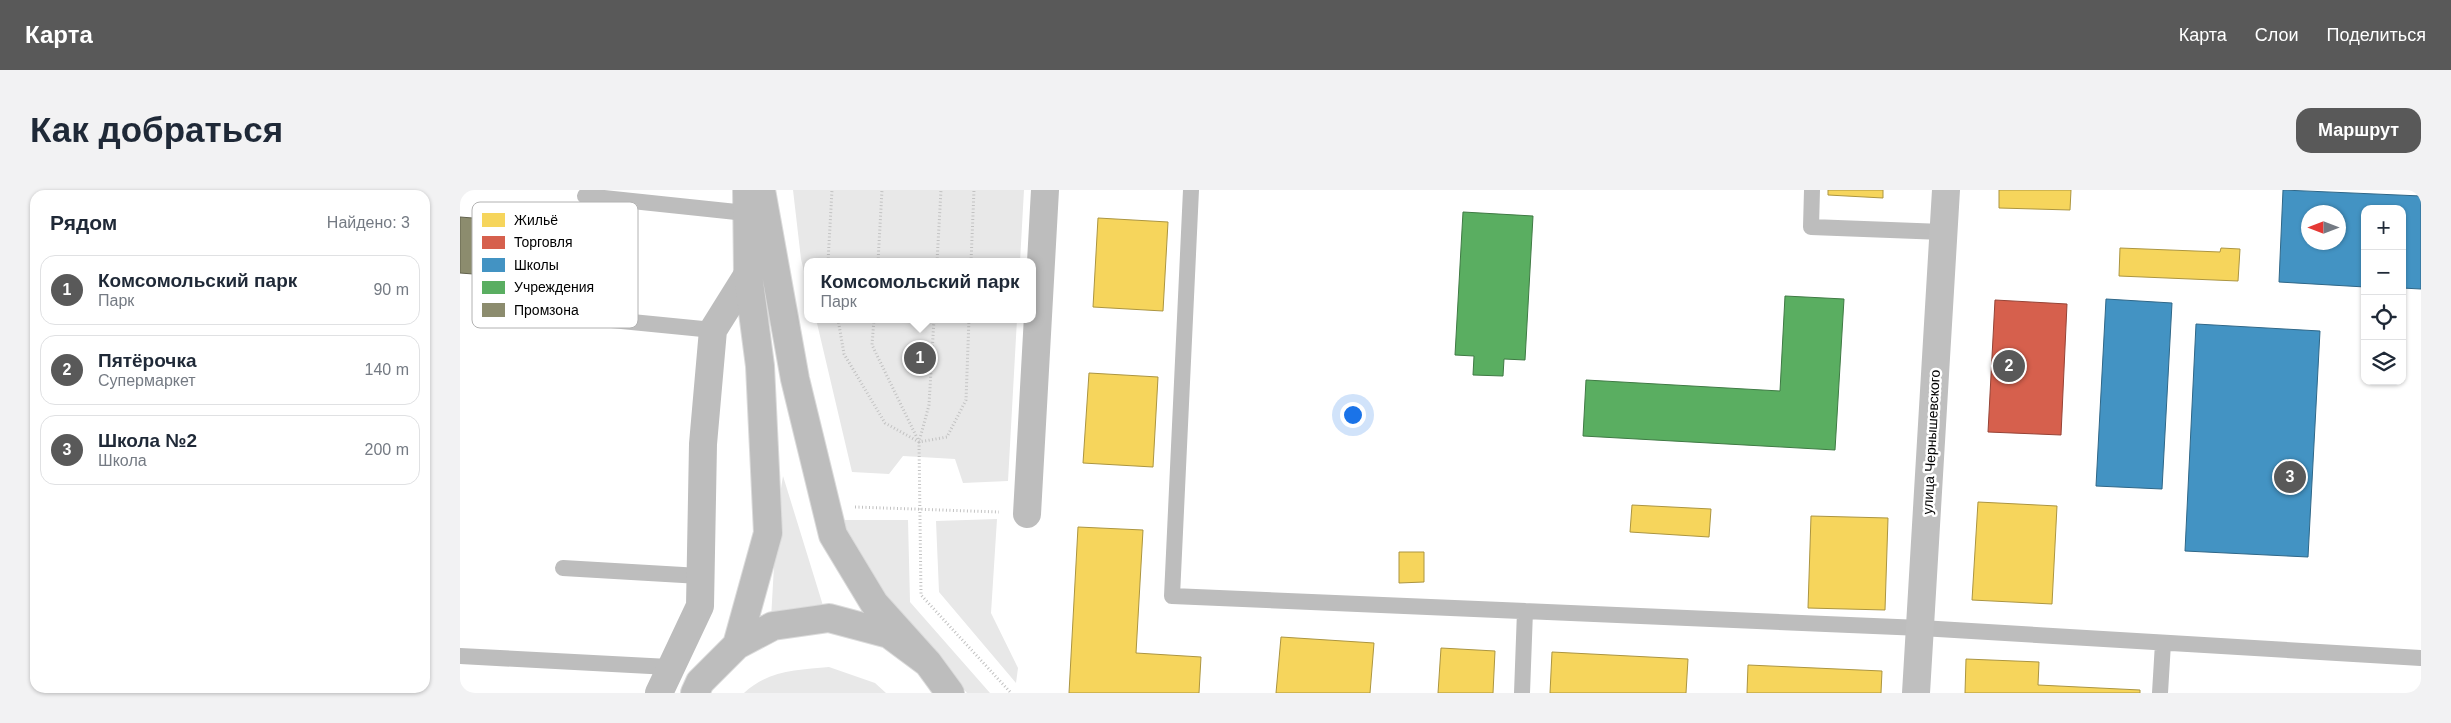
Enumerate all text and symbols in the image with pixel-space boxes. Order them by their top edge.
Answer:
text: Карта [25,21,93,48]
text: Карта [2179,25,2227,45]
text: Слои [2255,25,2299,45]
text: Поделиться [2327,25,2426,45]
button: Маршрут [2296,108,2421,153]
text: Как добраться [30,110,283,149]
legend [472,202,638,328]
north arrow [2301,205,2346,250]
map controls [2361,205,2406,385]
button: + [2361,205,2406,250]
text: Рядом [50,211,117,234]
text: Жильё [514,212,558,228]
text: Найдено: 3 [327,214,410,231]
text: Торговля [514,234,572,250]
button: − [2361,250,2406,295]
text: Школы [514,257,559,273]
popup [804,258,1036,323]
text: Комсомольский парк [98,270,297,291]
text: Комсомольский парк [820,271,1020,292]
text: Учреждения [514,279,594,295]
text: 1 [63,281,71,298]
text: 90 m [373,281,409,298]
text: Парк [98,292,134,309]
text: Парк [820,293,857,310]
button: locate [2361,295,2406,340]
text: Промзона [514,302,579,318]
pin: 1 [904,339,936,377]
button: layers [2361,340,2406,385]
pin: 2 [1993,347,2025,385]
text: Пятёрочка [98,350,196,371]
text: 2 [63,361,71,378]
text: 140 m [365,361,409,378]
street label: улица Чернышевского [1919,369,1943,515]
text: Супермаркет [98,372,196,389]
your location [1340,402,1366,428]
text: Школа №2 [98,430,197,451]
text: 3 [63,441,71,458]
text: 200 m [365,441,409,458]
text: Школа [98,452,147,469]
pin: 3 [2274,458,2306,496]

